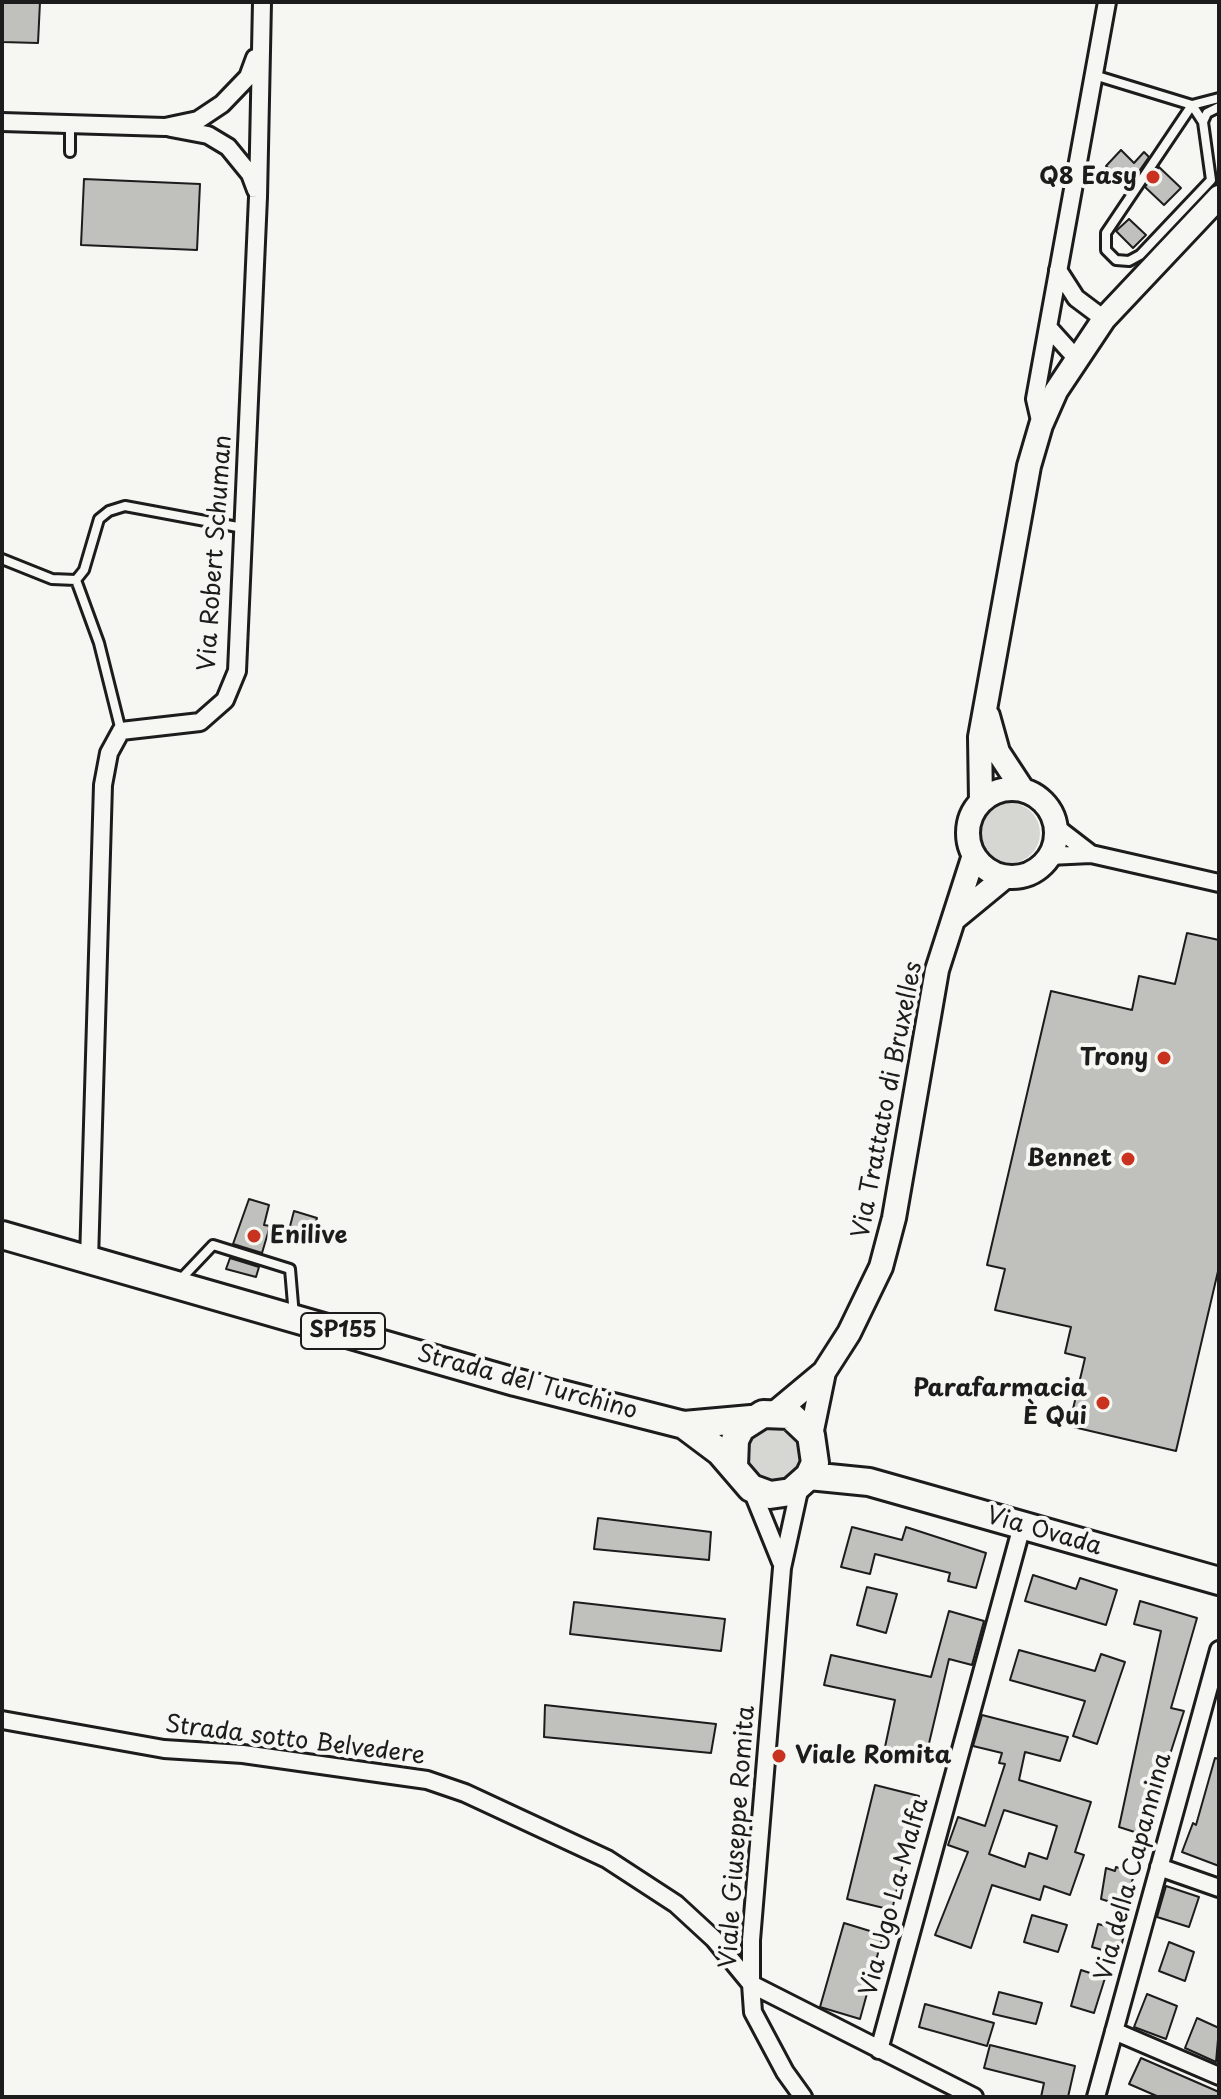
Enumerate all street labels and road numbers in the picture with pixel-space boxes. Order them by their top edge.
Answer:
street label: Via Robert Schuman [193,434,239,672]
street label: Via Trattato di Bruxelles [847,959,929,1241]
road number: SP155 [301,1313,385,1349]
street label: Strada del Turchino [414,1340,640,1426]
street label: Via Ovada [983,1502,1105,1562]
street label: Viale Giuseppe Romita [714,1705,762,1969]
street label: Strada sotto Belvedere [163,1711,427,1771]
street label: Via della Capannina [1090,1750,1178,1984]
street label: Via Ugo La Malfa [855,1795,935,1999]

